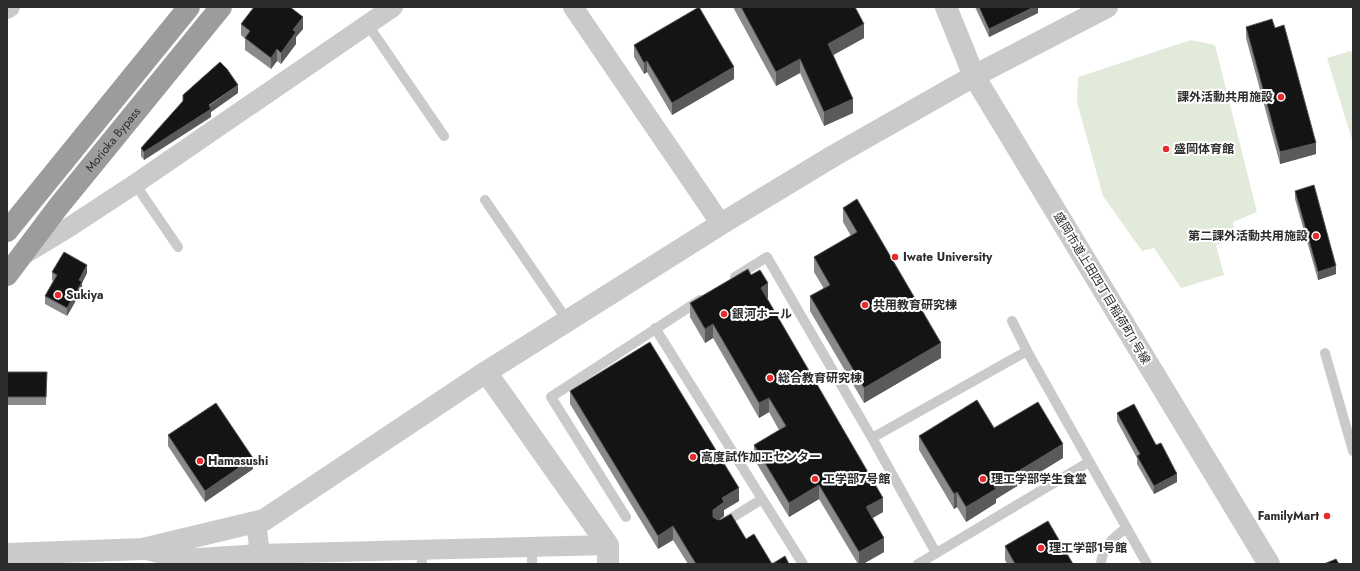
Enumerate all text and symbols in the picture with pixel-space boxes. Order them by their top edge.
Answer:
place label: 課外活動共用施設 [1177,88,1273,106]
marker: 課外活動共用施設 [1276,92,1286,102]
street label: Morioka Bypass [81,103,145,176]
place label: 盛岡体育館 [1174,140,1234,158]
marker: 盛岡体育館 [1161,144,1171,154]
street label: 盛岡市道上田四丁目稲荷町１号線 [1049,208,1155,368]
place label: 第二課外活動共用施設 [1188,227,1308,245]
marker: 第二課外活動共用施設 [1311,231,1321,241]
place label: Iwate University [903,248,993,266]
marker: Iwate University [890,252,900,262]
place label: Sukiya [66,286,103,304]
marker: Sukiya [53,290,63,300]
place label: 共用教育研究棟 [873,296,957,314]
marker: 共用教育研究棟 [860,300,870,310]
place label: 銀河ホール [731,305,792,323]
marker: 銀河ホール [719,309,729,319]
place label: 総合教育研究棟 [778,369,862,387]
marker: 総合教育研究棟 [765,373,775,383]
place label: 高度試作加工センター [701,448,821,466]
place label: Hamasushi [208,452,268,470]
marker: 高度試作加工センター [688,452,698,462]
marker: Hamasushi [195,456,205,466]
place label: 工学部7号館 [823,470,890,488]
place label: 理工学部学生食堂 [991,470,1087,488]
marker: 工学部7号館 [810,474,820,484]
marker: 理工学部学生食堂 [978,474,988,484]
place label: FamilyMart [1258,507,1319,525]
marker: FamilyMart [1322,511,1332,521]
place label: 理工学部1号館 [1049,539,1127,557]
marker: 理工学部1号館 [1036,543,1046,553]

